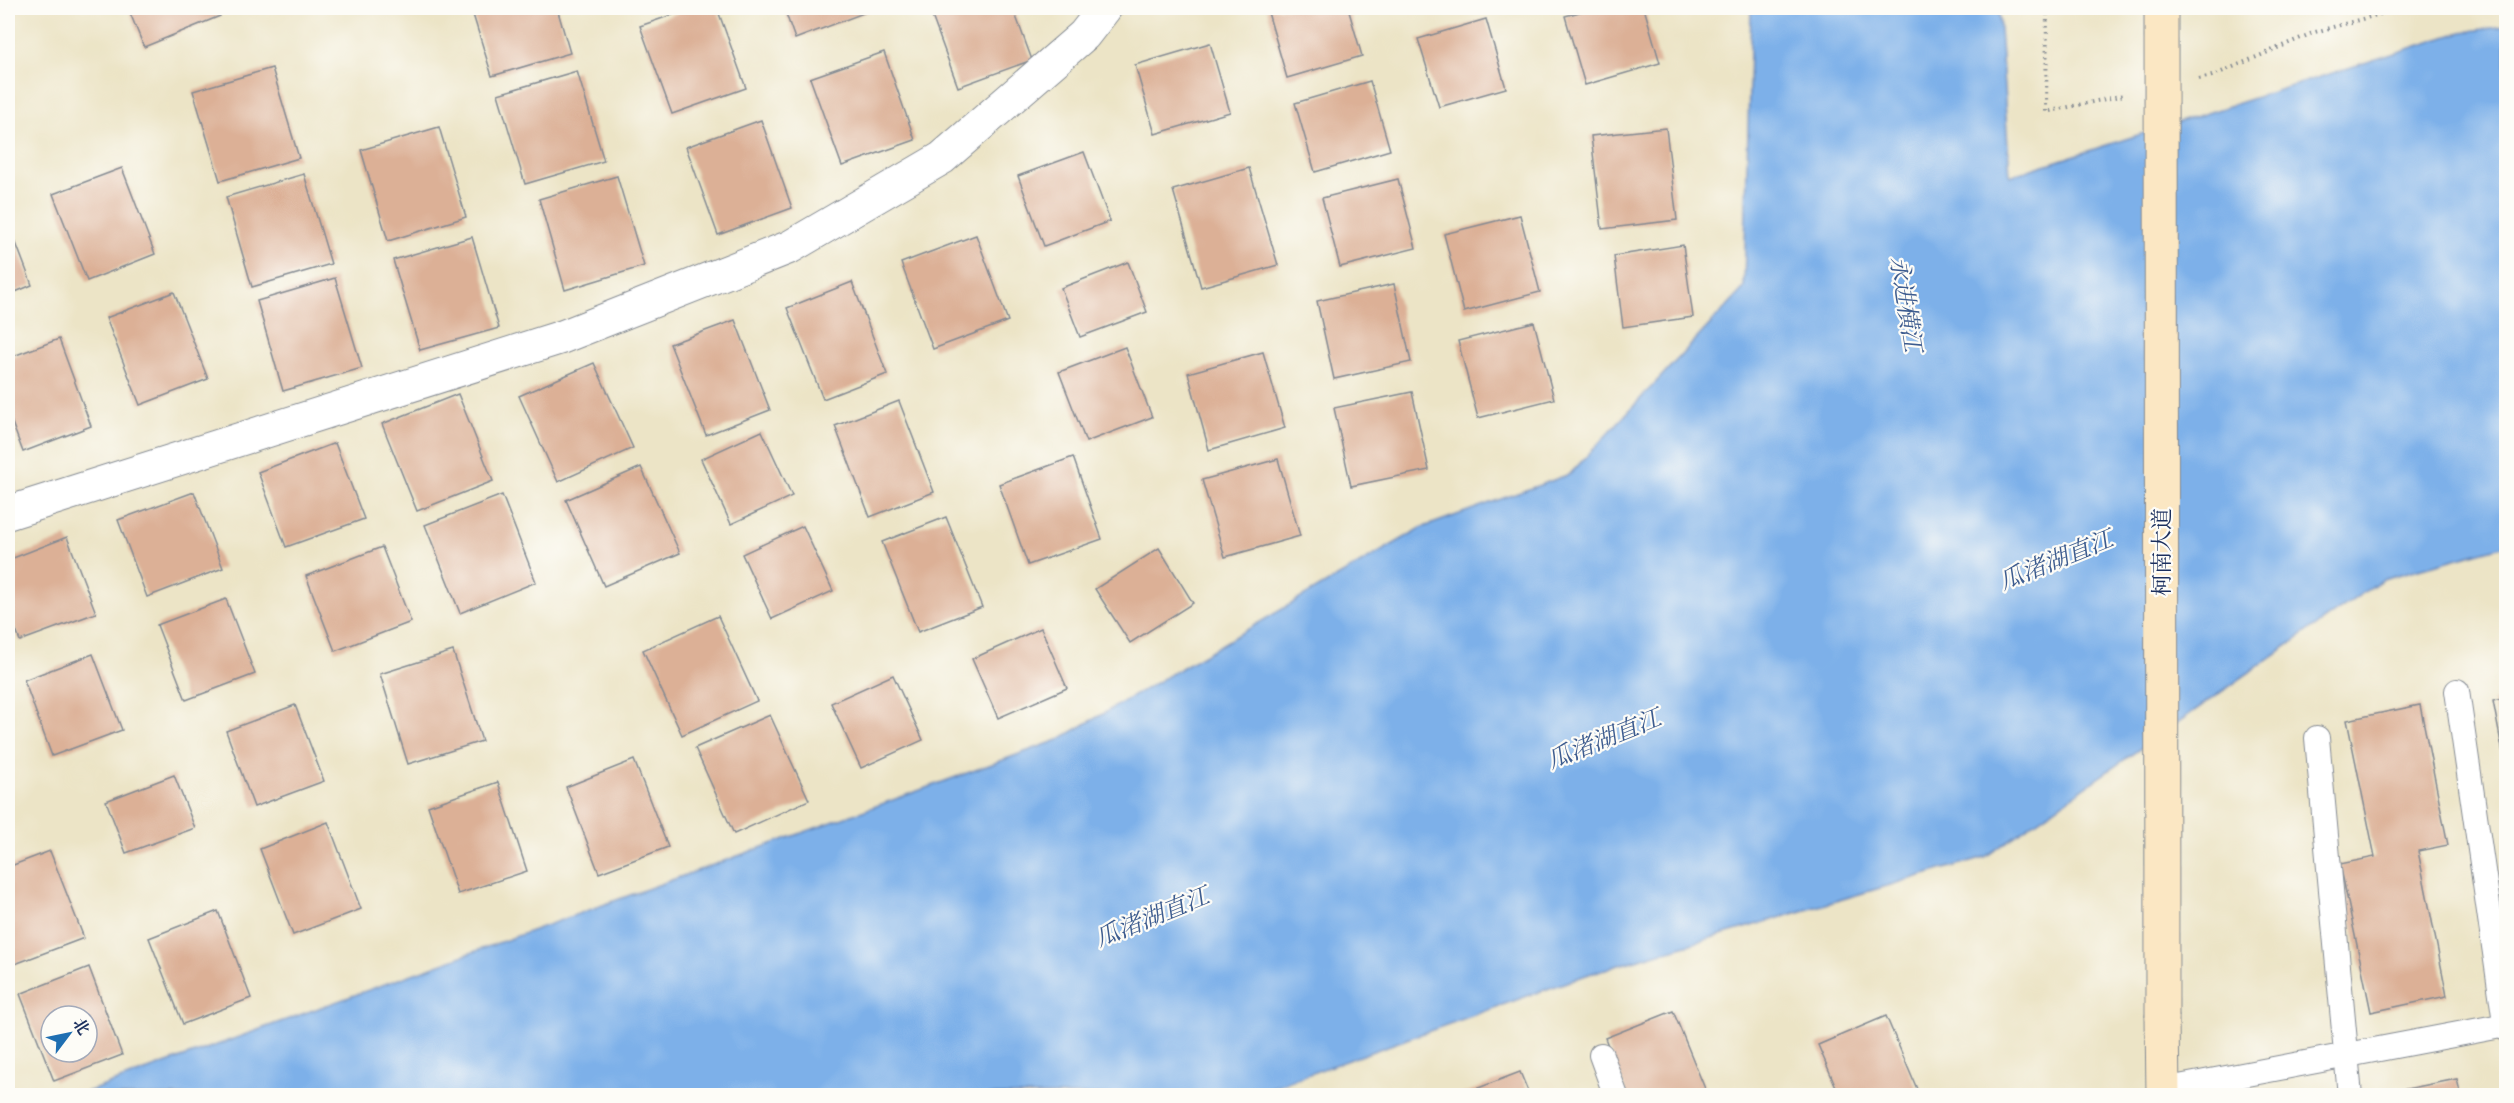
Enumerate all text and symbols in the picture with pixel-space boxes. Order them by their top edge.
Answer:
water label: 永进横江 [1884,254,1930,357]
street label: 柯南大道 [2147,508,2176,596]
water label: 瓜渚湖直江 [1994,522,2120,596]
water label: 瓜渚湖直江 [1542,701,1668,775]
water label: 瓜渚湖直江 [1090,879,1216,953]
north arrow [39,1004,99,1064]
text: 北 [68,1014,94,1039]

